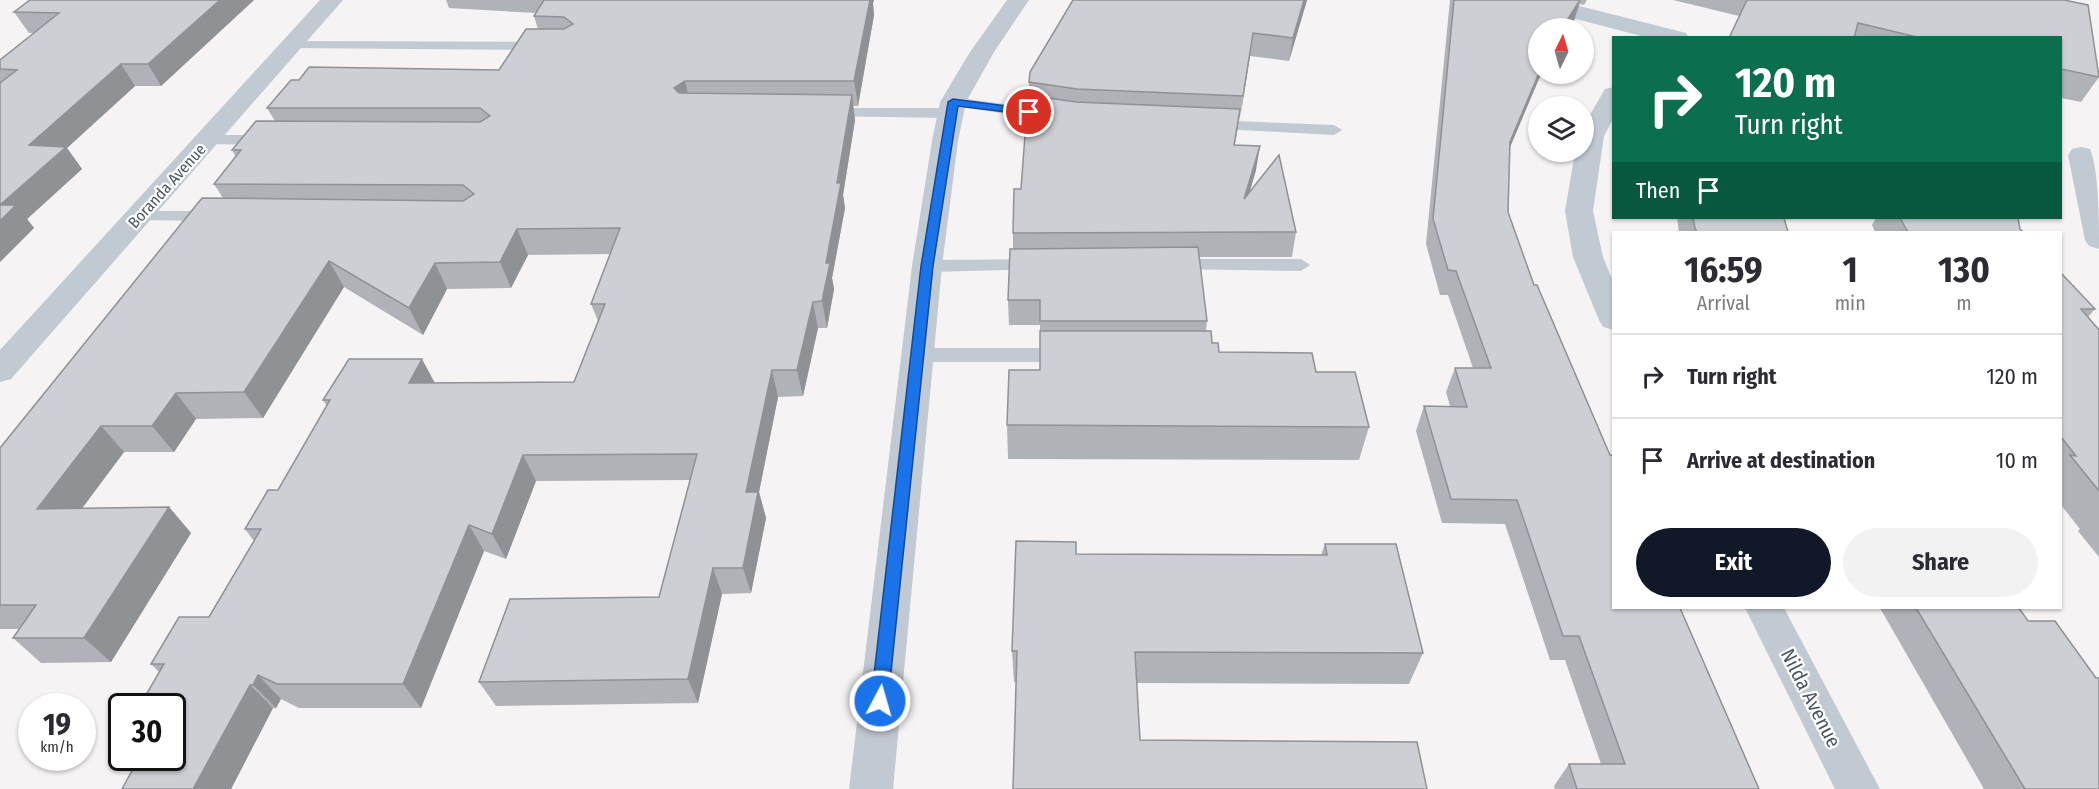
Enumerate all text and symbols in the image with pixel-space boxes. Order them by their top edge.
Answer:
north arrow [1528,18,1594,84]
map controls [1528,18,1594,162]
text: 120 m [1735,58,1836,108]
icon: right [1636,60,1714,138]
pin [1003,86,1054,137]
icon: arrive [1012,95,1045,128]
button: layers [1528,96,1594,162]
text: Turn right [1735,109,1843,141]
street label: Boranda Avenue [124,140,210,232]
icon: arrive [1692,174,1725,207]
text: Then [1636,177,1680,204]
text: 16:59 [1684,248,1763,292]
text: 1 [1843,248,1858,292]
text: 130 [1938,248,1990,292]
text: Arrival [1697,291,1750,315]
text: min [1835,291,1866,315]
text: m [1956,291,1972,315]
icon: right [1636,360,1669,393]
text: Turn right [1687,363,1776,390]
text: 120 m [1986,363,2038,390]
icon: arrive [1636,444,1669,477]
text: Arrive at destination [1687,447,1875,474]
text: 10 m [1996,447,2038,474]
button: Exit [1636,528,1831,597]
button: Share [1843,528,2038,597]
street label: Nilda Avenue [1776,645,1846,751]
position arrow [848,669,912,733]
speed limit sign: 30 [108,693,186,771]
text: 19 [43,707,71,743]
text: km/h [40,738,74,756]

